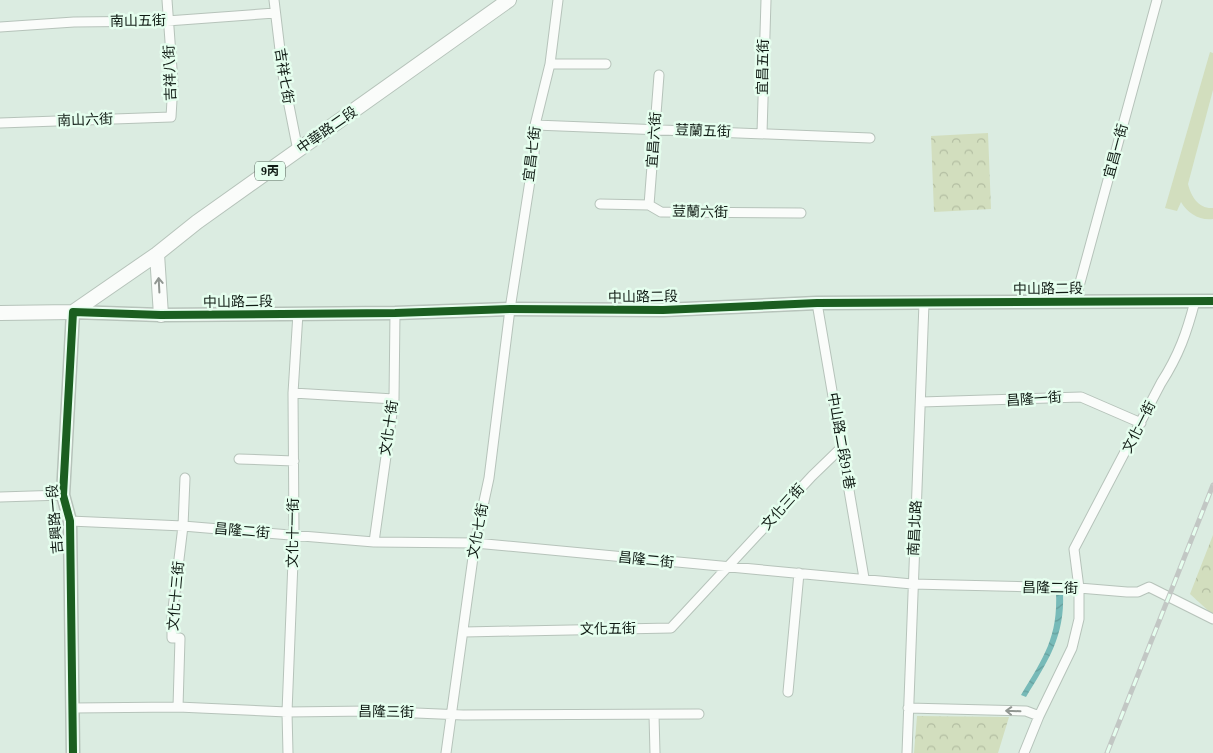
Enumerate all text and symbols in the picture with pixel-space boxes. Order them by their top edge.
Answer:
street label: 南山五街 [110,13,166,29]
street label: 宜昌五街 [755,39,771,95]
street label: 吉祥八街 [162,45,178,101]
street label: 吉祥七街 [272,47,296,105]
street label: 中華路二段 [294,104,360,156]
street label: 南山六街 [57,112,113,128]
street label: 宜昌六街 [645,112,663,168]
street label: 宜昌一街 [1102,122,1130,180]
street label: 荳蘭五街 [675,123,731,139]
street label: 宜昌七街 [521,125,543,183]
road number: 9丙 [255,162,285,180]
street label: 荳蘭六街 [672,204,728,220]
one-way arrow [154,277,163,293]
street label: 中山路二段 [1013,281,1083,297]
street label: 中山路二段 [608,289,678,305]
street label: 中山路二段 [203,294,273,310]
street label: 昌隆一街 [1006,390,1062,408]
street label: 中山路二段91巷 [825,391,857,491]
street label: 文化一街 [1119,398,1158,455]
street label: 文化十街 [377,399,400,457]
street label: 文化三街 [758,481,807,533]
street label: 吉興路一段 [44,483,66,555]
street label: 文化十一街 [284,498,301,568]
street label: 南昌北路 [905,500,924,556]
street label: 文化七街 [464,502,491,560]
street label: 昌隆二街 [213,521,271,541]
street label: 昌隆二街 [617,550,675,570]
street label: 文化十三街 [164,560,187,632]
street label: 昌隆二街 [1022,580,1078,596]
street label: 文化五街 [580,620,636,637]
street label: 昌隆三街 [358,704,414,720]
one-way arrow [1006,706,1022,715]

